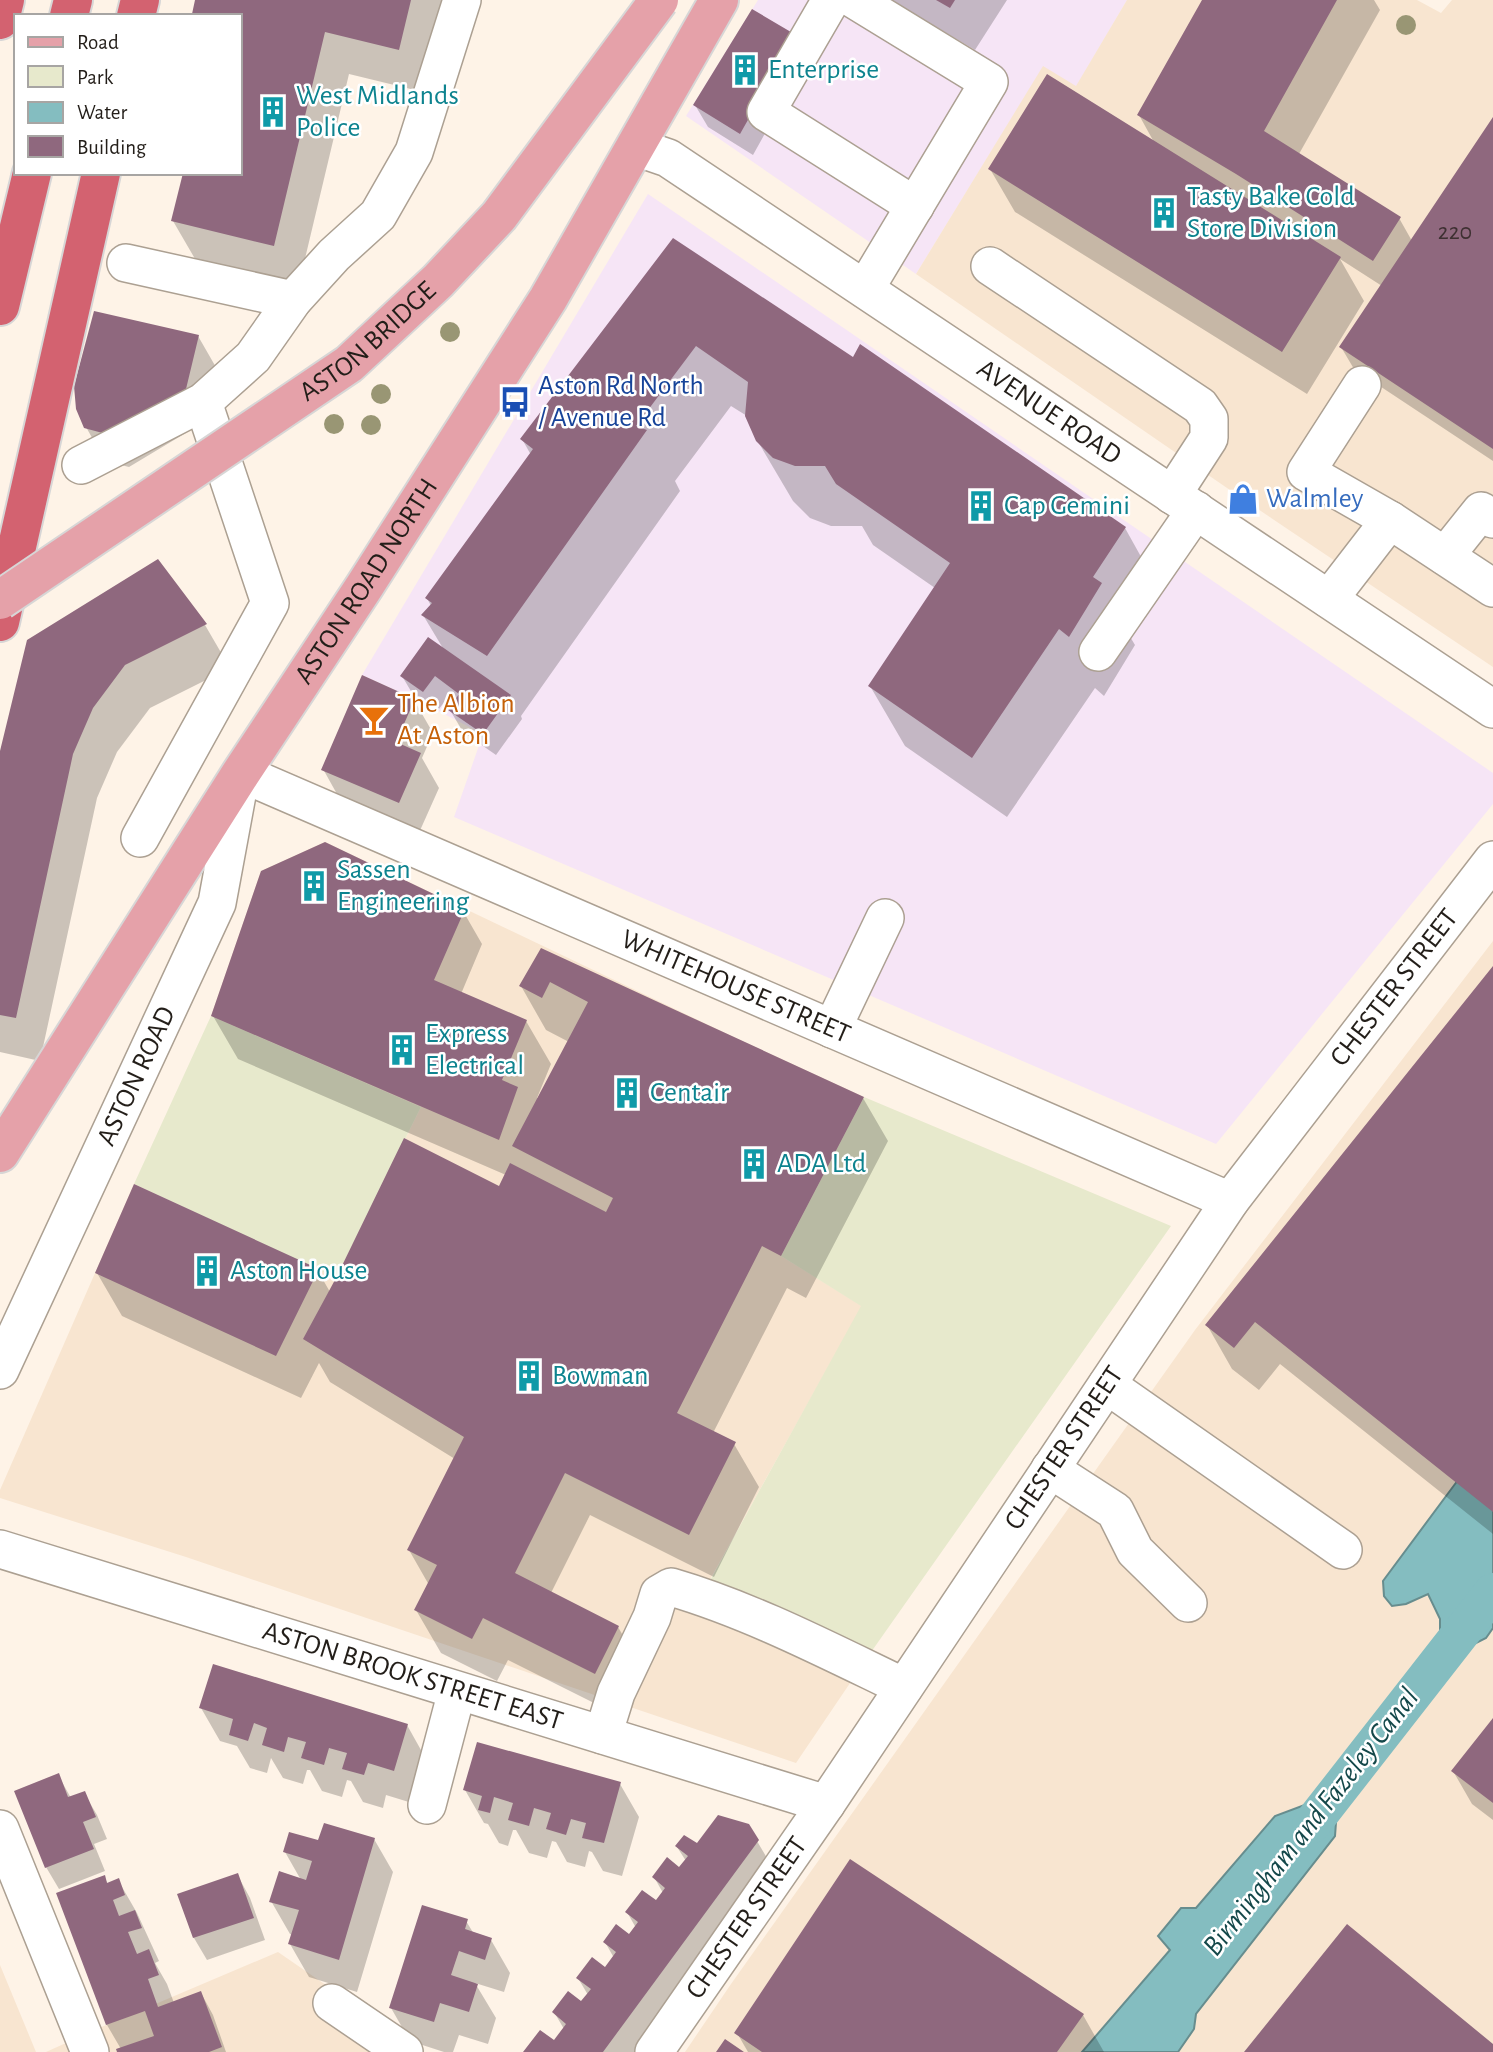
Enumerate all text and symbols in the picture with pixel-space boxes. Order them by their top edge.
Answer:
legend [14,14,242,175]
text: Road [77,32,119,53]
building icon: Enterprise [728,53,762,87]
place label: Enterprise [768,56,879,84]
text: Park [77,67,114,88]
place label: West Midlands Police [296,82,459,142]
building icon: West Midlands Police [256,95,290,129]
text: Water [77,102,127,123]
text: Building [77,137,147,158]
place label: Tasty Bake Cold Store Division [1187,183,1355,243]
building icon: Tasty Bake Cold Store Division [1147,196,1181,230]
house number: 220 [1438,220,1472,244]
street label: ASTON BRIDGE [295,276,442,407]
street label: AVENUE ROAD [972,355,1126,470]
place label: Aston Rd North / Avenue Rd [538,372,704,432]
bus stop icon: Aston Rd North / Avenue Rd [498,385,532,419]
street label: ASTON ROAD NORTH [290,474,443,689]
shop icon: Walmley [1226,482,1260,516]
place label: Walmley [1266,485,1364,513]
building icon: Cap Gemini [964,489,998,523]
place label: Cap Gemini [1004,492,1130,520]
place label: The Albion At Aston [397,690,515,750]
bar icon: The Albion At Aston [357,703,391,737]
place label: Sassen Engineering [337,856,470,916]
building icon: Sassen Engineering [297,869,331,903]
street label: CHESTER STREET [1325,904,1464,1072]
street label: WHITEHOUSE STREET [617,925,855,1049]
street label: ASTON ROAD [92,1002,181,1150]
place label: Express Electrical [425,1020,524,1080]
building icon: Express Electrical [385,1033,419,1067]
building icon: Centair [610,1076,644,1110]
place label: Centair [650,1079,729,1107]
building icon: ADA Ltd [737,1147,771,1181]
place label: ADA Ltd [777,1150,866,1178]
building icon: Aston House [190,1254,224,1288]
place label: Aston House [230,1257,368,1285]
building icon: Bowman [512,1359,546,1393]
street label: CHESTER STREET [1000,1361,1129,1535]
place label: Bowman [552,1362,649,1390]
street label: ASTON BROOK STREET EAST [259,1617,566,1736]
water label: Birmingham and Fazeley Canal [1197,1682,1425,1962]
street label: CHESTER STREET [681,1832,813,2004]

